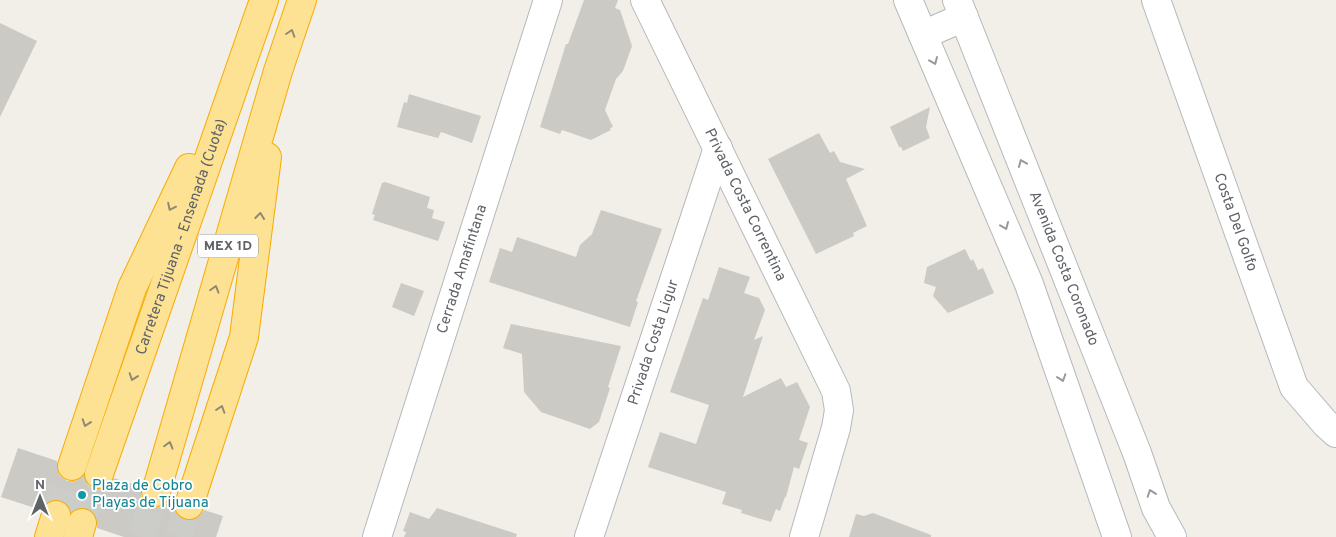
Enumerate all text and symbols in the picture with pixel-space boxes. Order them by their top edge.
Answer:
one-way arrow [285,29,295,38]
one-way arrow [927,56,938,65]
street label: Carretera Tijuana - Ensenada (Cuota) [132,116,231,358]
street label: Privada Costa Correntina [700,125,790,284]
one-way arrow [1018,159,1028,167]
street label: Costa Del Golfo [1209,171,1262,274]
street label: Avenida Costa Coronado [1025,189,1103,349]
one-way arrow [167,201,177,210]
street label: Cerrada Amafintana [433,202,492,336]
one-way arrow [254,212,265,220]
one-way arrow [998,221,1009,230]
road number: MEX 1D [198,235,258,258]
street label: Privada Costa Ligur [624,277,683,408]
one-way arrow [209,286,219,294]
one-way arrow [129,372,139,380]
one-way arrow [1056,374,1066,382]
one-way arrow [215,405,225,413]
one-way arrow [82,418,92,426]
one-way arrow [164,442,174,450]
north arrow [15,472,65,522]
text: N [35,477,45,494]
place label: Plaza de Cobro Playas de Tijuana [92,477,209,513]
marker: Plaza de Cobro Playas de Tijuana [76,489,88,501]
one-way arrow [1147,489,1157,498]

